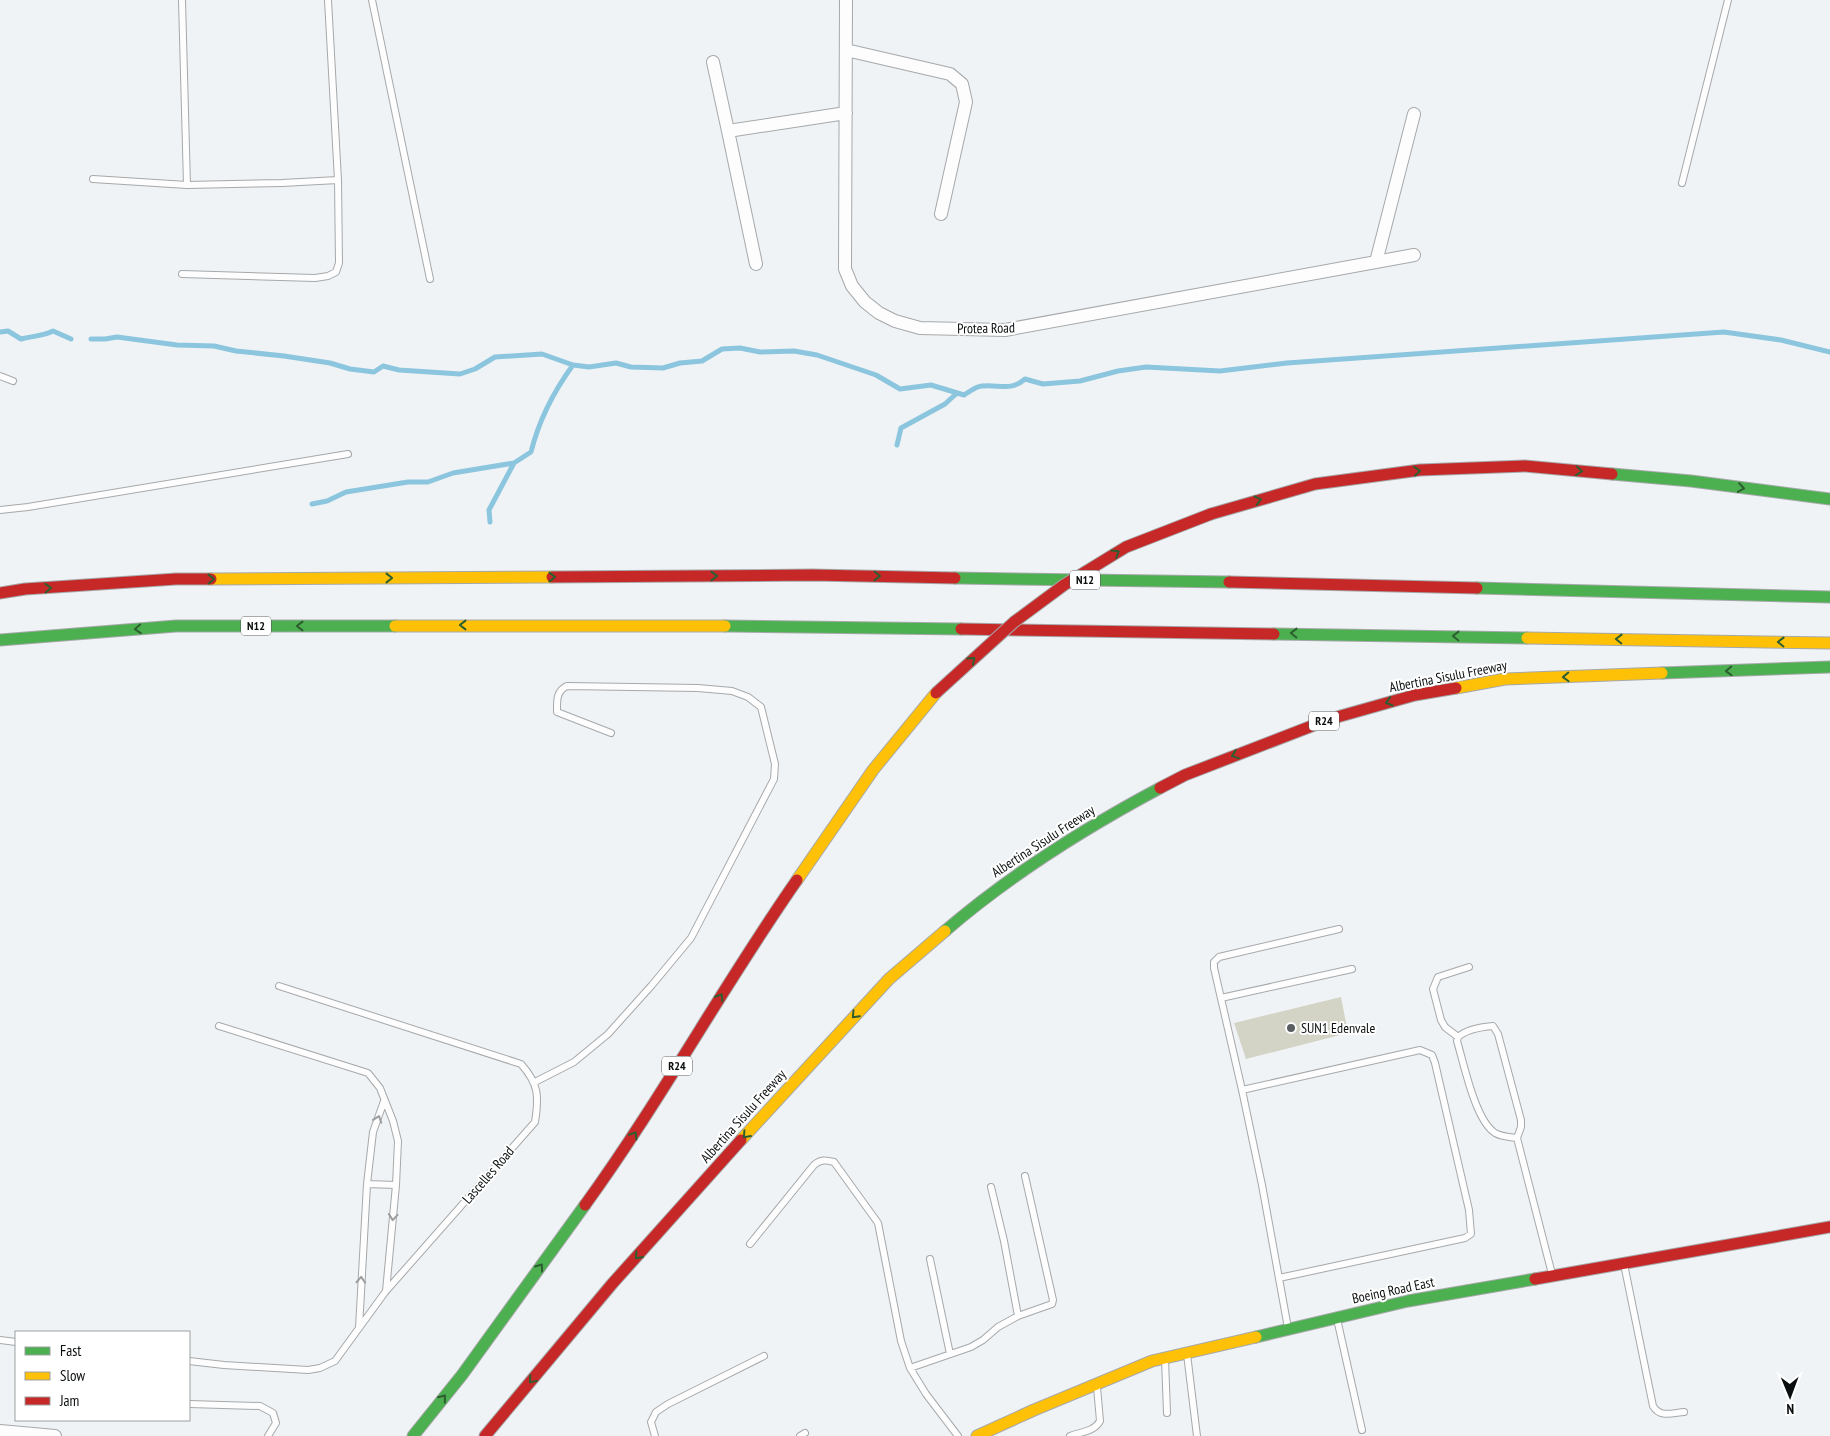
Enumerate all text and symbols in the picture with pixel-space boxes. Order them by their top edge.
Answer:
street label: Protea Road [957,318,1015,338]
one-way arrow [1576,465,1584,476]
one-way arrow [1413,466,1421,477]
one-way arrow [1737,482,1745,492]
one-way arrow [1253,496,1261,506]
one-way arrow [1110,550,1120,559]
road number: N12 [1070,570,1100,590]
one-way arrow [710,571,718,581]
one-way arrow [873,571,881,581]
one-way arrow [385,572,393,583]
one-way arrow [548,572,556,582]
one-way arrow [207,574,215,584]
one-way arrow [45,582,53,593]
road number: N12 [241,616,271,636]
one-way arrow [459,620,466,630]
one-way arrow [296,621,304,631]
one-way arrow [134,623,142,634]
one-way arrow [1290,628,1298,638]
one-way arrow [1452,631,1460,641]
one-way arrow [1615,634,1622,644]
one-way arrow [1777,637,1785,647]
street label: Albertina Sisulu Freeway [1388,656,1509,696]
one-way arrow [966,657,975,666]
one-way arrow [1725,666,1732,676]
one-way arrow [1562,672,1570,682]
one-way arrow [1385,697,1393,707]
road number: R24 [1309,711,1339,730]
one-way arrow [1232,749,1240,759]
street label: Albertina Sisulu Freeway [988,800,1099,881]
one-way arrow [714,993,723,1003]
one-way arrow [852,1009,861,1018]
place label: SUN1 Edenvale [1301,1019,1375,1037]
marker: SUN1 Edenvale [1285,1022,1297,1034]
road number: R24 [662,1056,692,1076]
street label: Albertina Sisulu Freeway [696,1065,790,1167]
one-way arrow [372,1115,382,1124]
one-way arrow [743,1129,752,1138]
one-way arrow [627,1131,637,1140]
street label: Lascelles Road [458,1143,518,1207]
one-way arrow [388,1213,399,1221]
one-way arrow [635,1250,643,1259]
one-way arrow [534,1263,543,1273]
street label: Boeing Road East [1350,1272,1436,1308]
one-way arrow [356,1276,367,1284]
legend [15,1331,190,1421]
text: Fast [60,1341,81,1360]
text: Slow [60,1366,85,1385]
north arrow [1765,1371,1815,1421]
one-way arrow [529,1374,538,1383]
text: Jam [59,1391,79,1410]
one-way arrow [438,1395,446,1404]
text: N [1786,1400,1794,1418]

